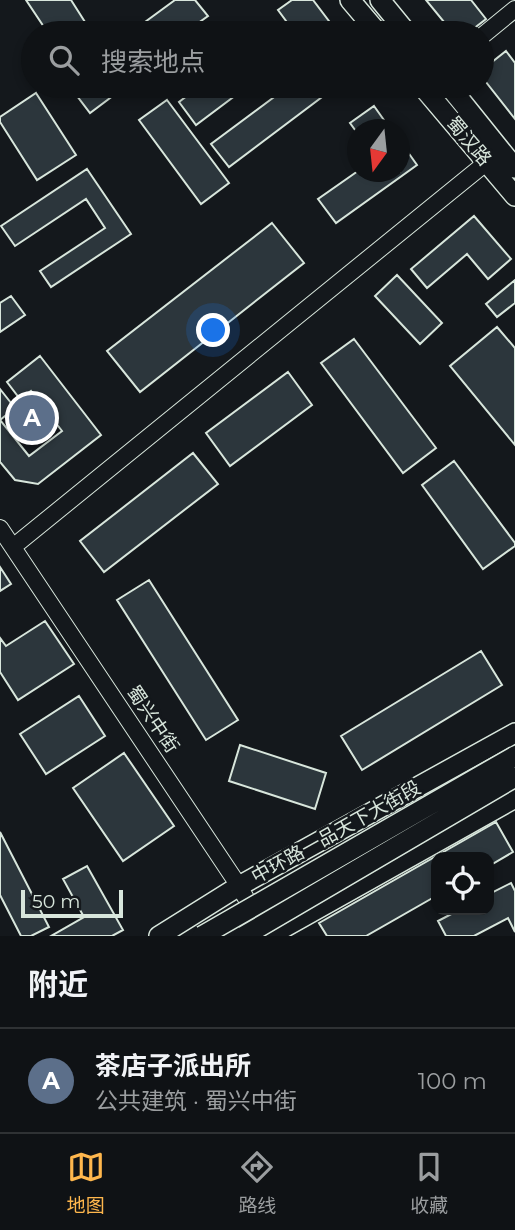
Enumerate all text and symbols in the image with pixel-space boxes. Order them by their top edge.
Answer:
search box [21,21,494,98]
icon: search [45,41,83,79]
text: 搜索地点 [101,46,205,78]
street label: 蜀汉路 [442,112,496,170]
north arrow [347,119,410,182]
your location [196,313,230,347]
pin: A [9,392,55,444]
street label: 蜀兴中街 [122,681,184,757]
street label: 中环路一品天下大街段 [247,776,425,888]
map controls [431,852,494,915]
button: locate [431,852,494,915]
scale bar [21,887,122,919]
text: 50 m [32,890,80,913]
text: 附近 [28,966,88,1003]
text: 茶店子派出所 [95,1050,251,1082]
text: A [42,1067,60,1095]
text: 100 m [418,1067,487,1095]
text: 公共建筑 · 蜀兴中街 [95,1087,297,1115]
tab: 地图 [67,1148,105,1217]
tab: 路线 [238,1148,276,1217]
tab: 收藏 [410,1148,448,1217]

